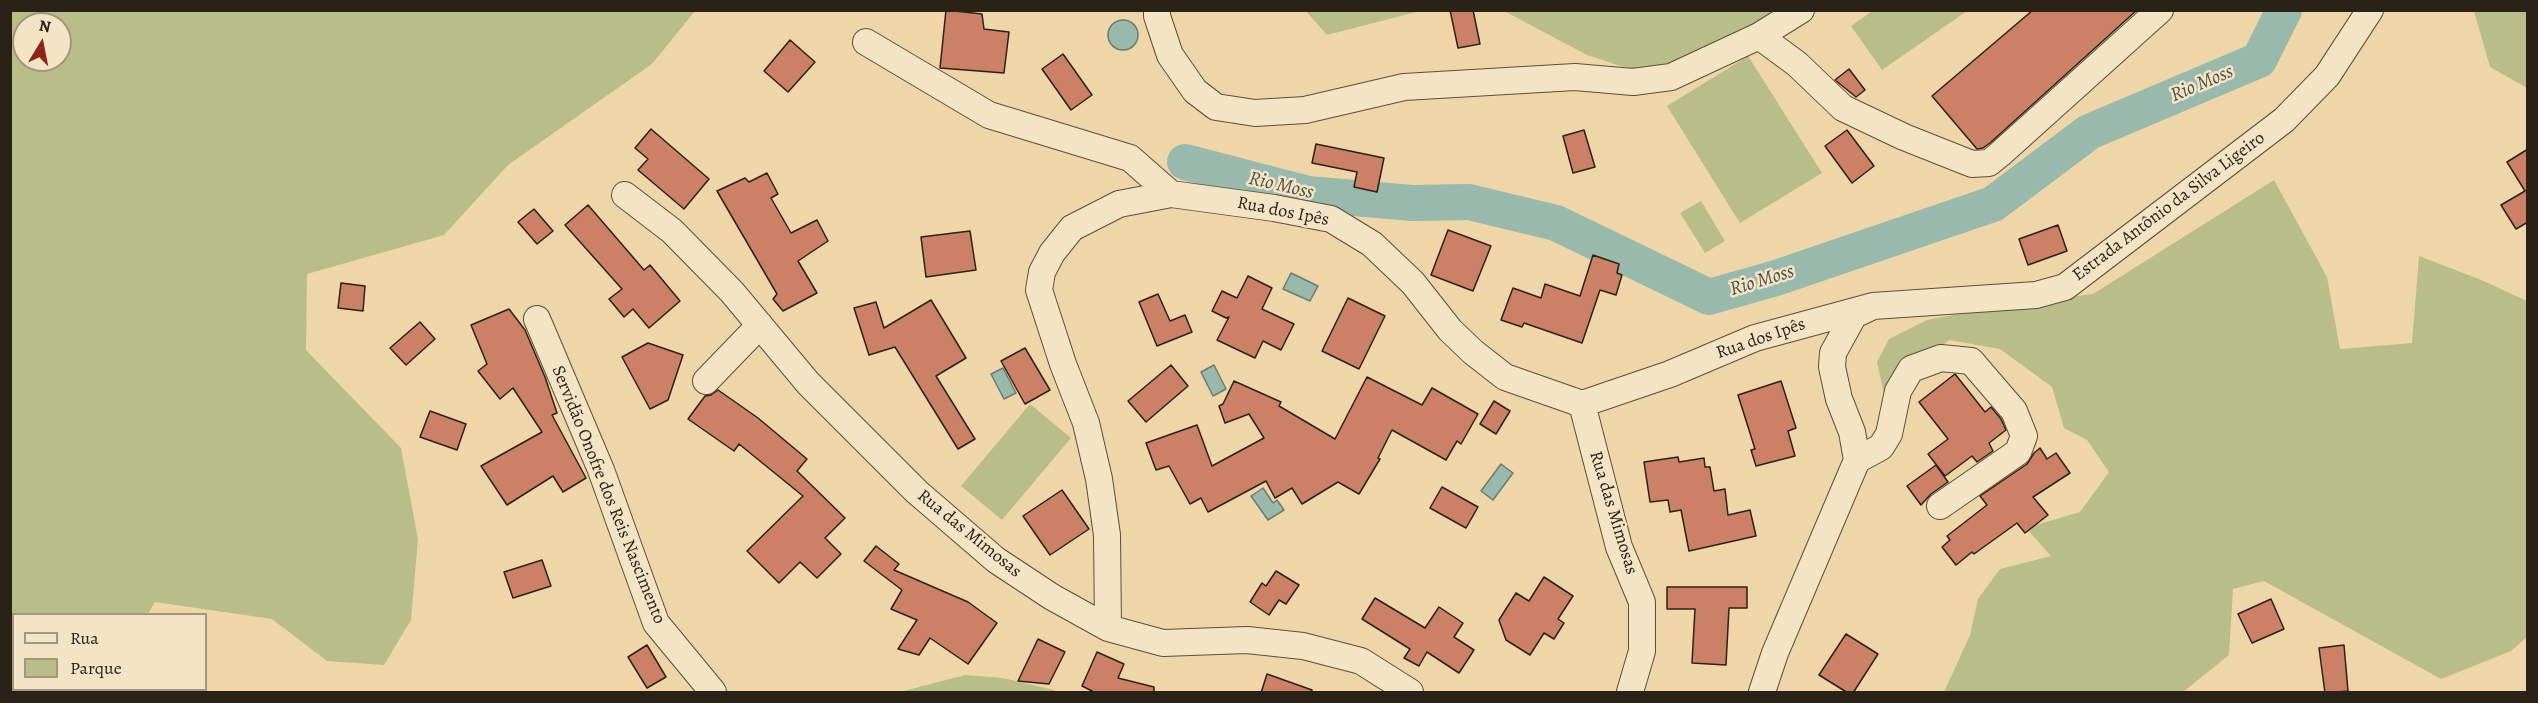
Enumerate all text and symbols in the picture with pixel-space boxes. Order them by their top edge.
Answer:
north arrow [12,12,72,72]
text: N [37,14,52,38]
water label: Rio Moss [2167,60,2237,108]
street label: Estrada Antônio da Silva Ligeiro [2069,128,2269,286]
water label: Rio Moss [1246,167,1316,205]
street label: Rua dos Ipês [1235,193,1331,231]
water label: Rio Moss [1727,260,1797,302]
street label: Rua dos Ipês [1714,314,1808,364]
street label: Servidão Onofre dos Reis Nascimento [546,363,670,627]
street label: Rua das Mimosas [1584,449,1642,577]
street label: Rua das Mimosas [912,485,1026,583]
legend [12,613,207,691]
text: Rua [70,626,99,650]
text: Parque [70,656,122,680]

